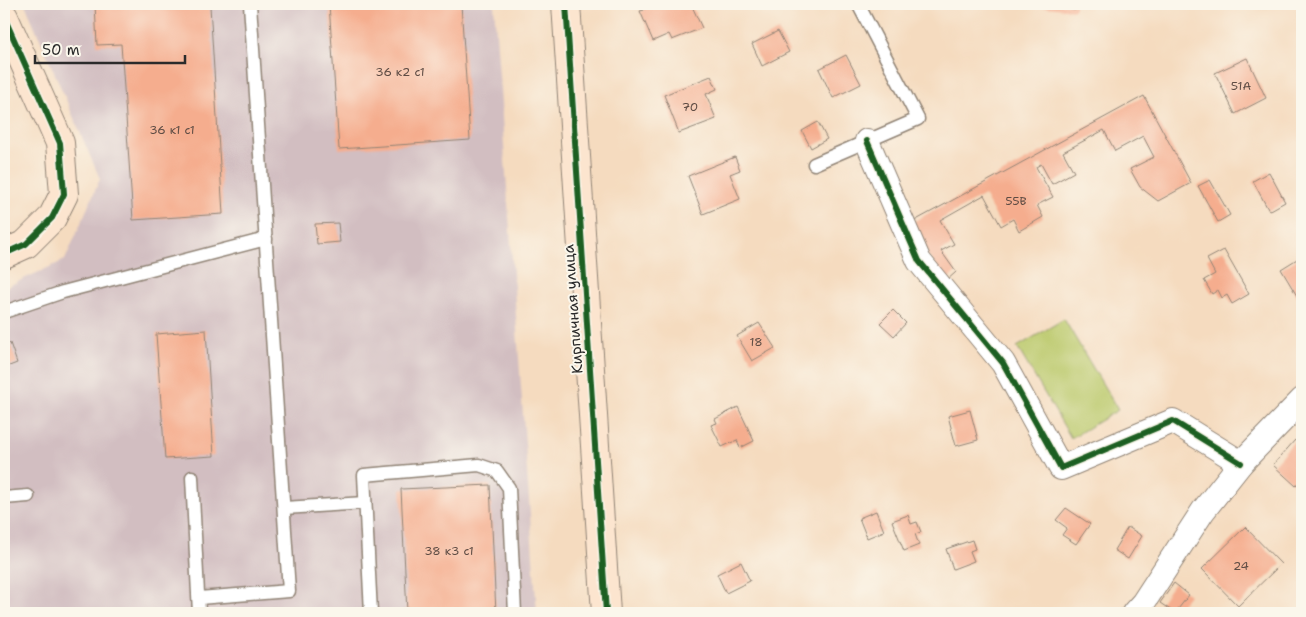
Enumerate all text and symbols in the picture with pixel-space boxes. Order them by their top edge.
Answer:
scale bar [35,32,185,64]
text: 50 m [42,40,80,60]
house number: 36 к2 с1 [375,64,425,80]
house number: 51А [1231,78,1252,94]
house number: 70 [682,99,698,115]
house number: 36 к1 с1 [149,122,195,138]
house number: 55В [1005,193,1027,209]
street label: Кирпичная улица [558,243,588,375]
house number: 18 [749,334,763,350]
house number: 38 к3 с1 [424,543,474,559]
house number: 24 [1233,558,1249,574]

